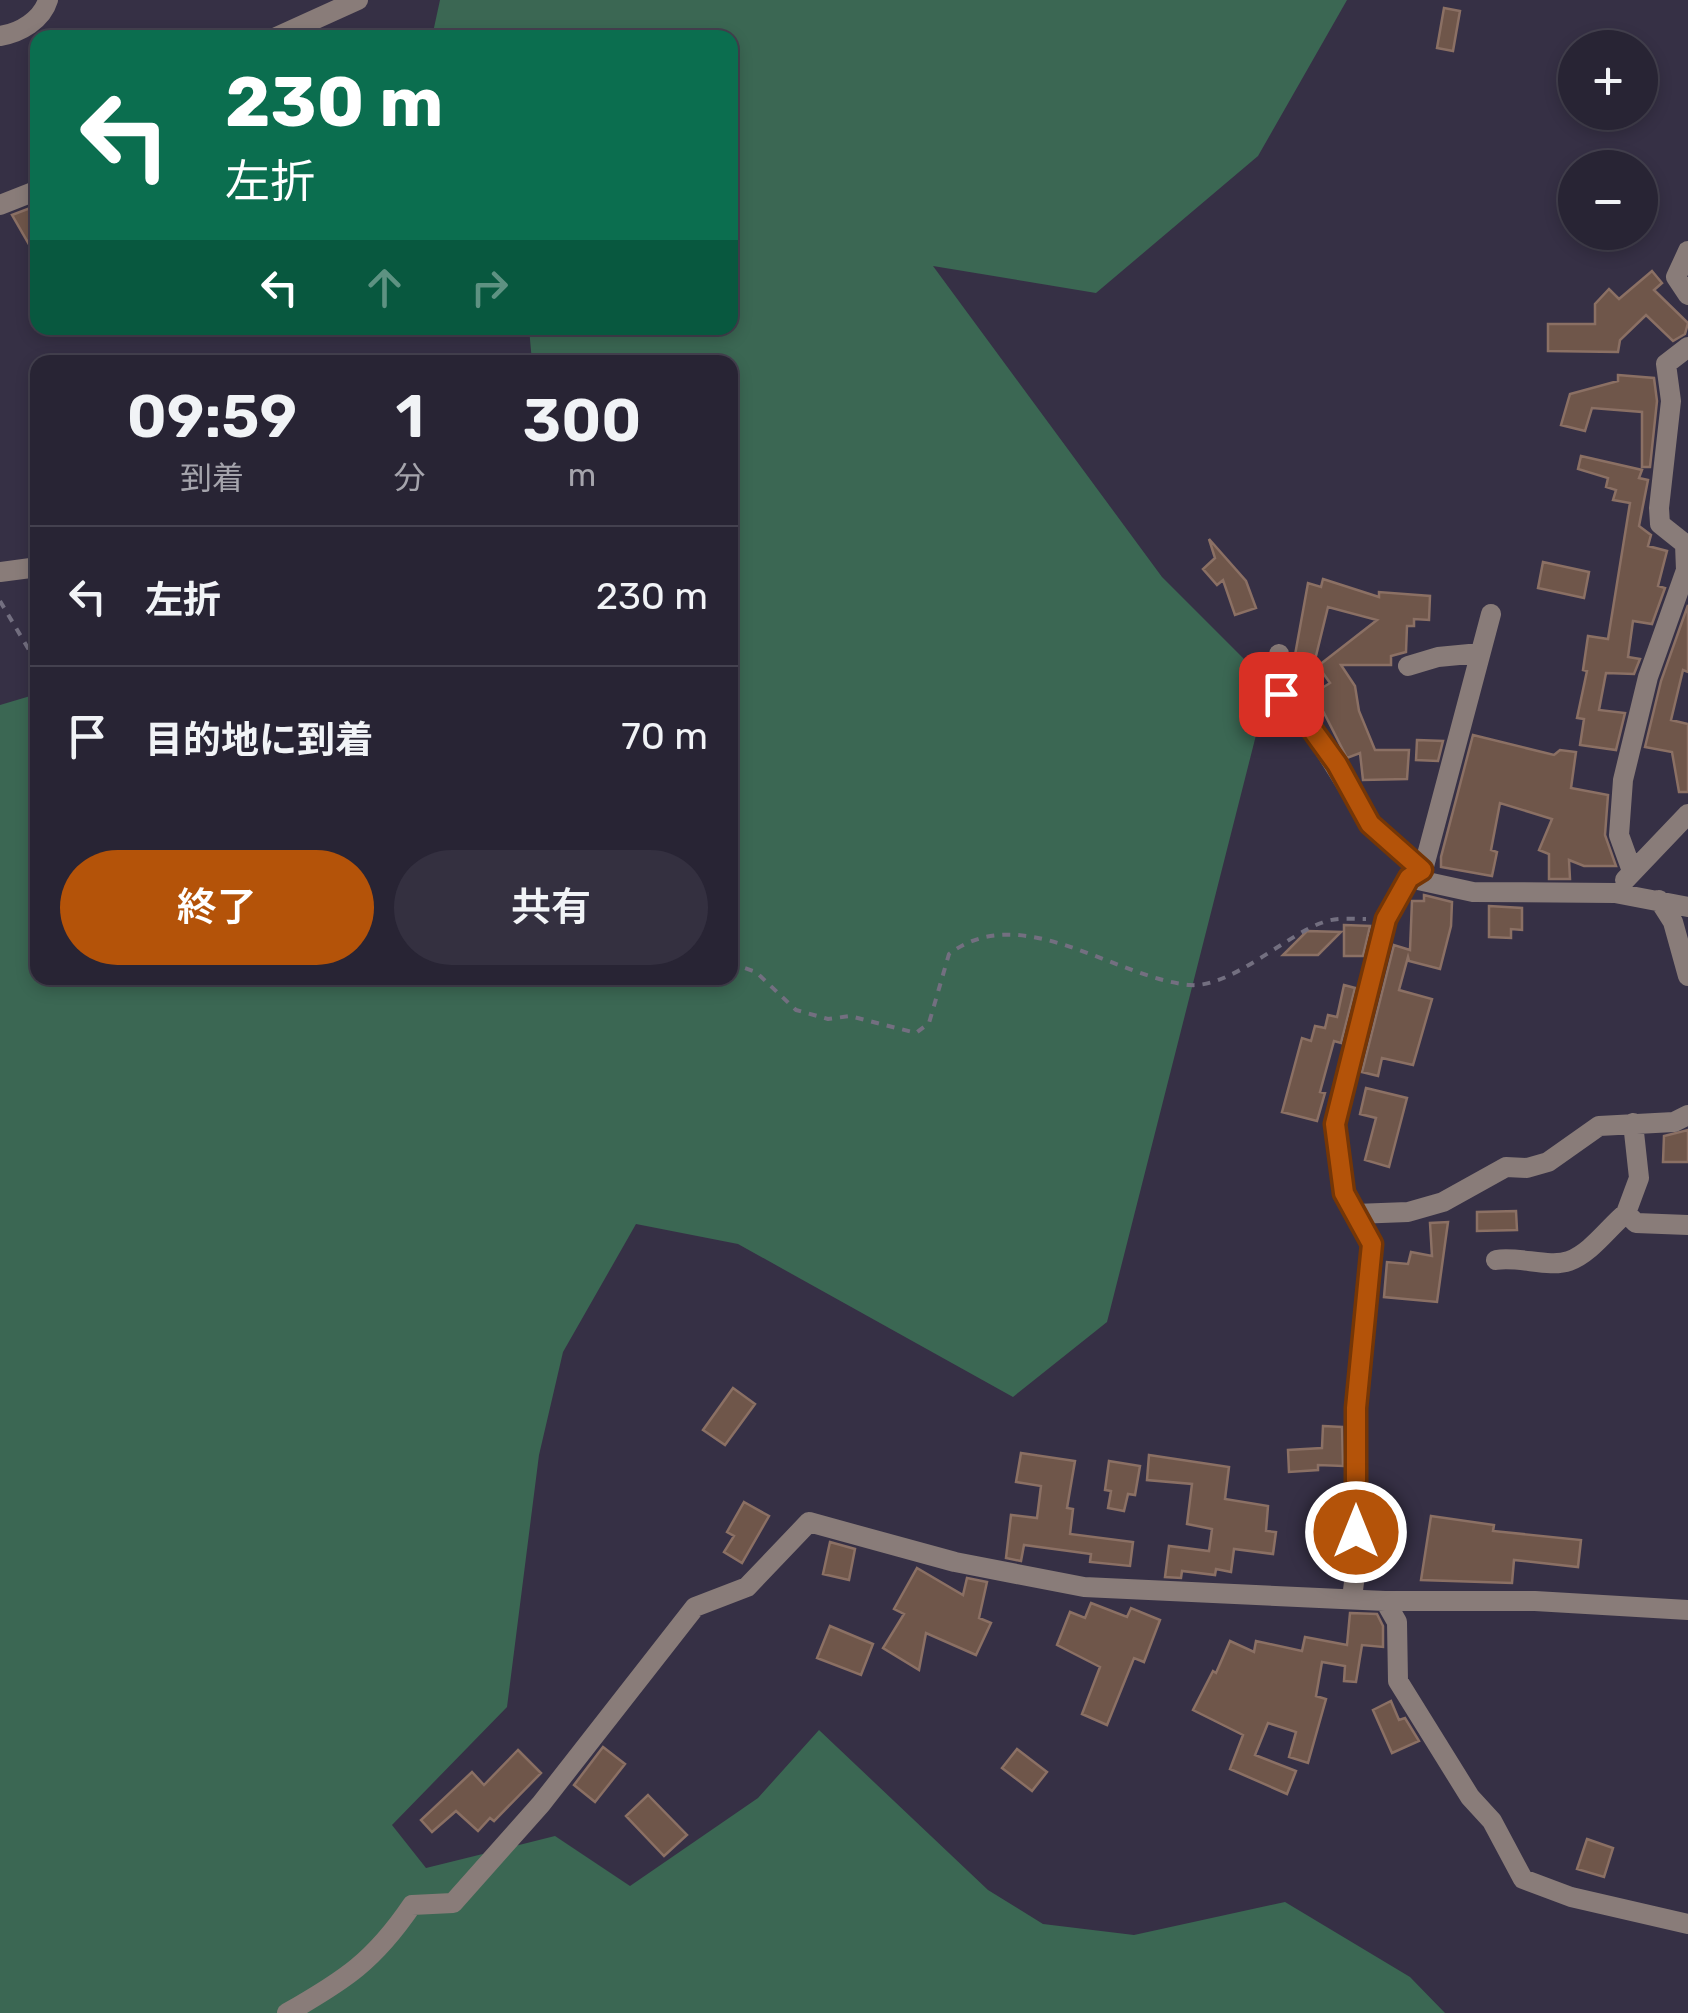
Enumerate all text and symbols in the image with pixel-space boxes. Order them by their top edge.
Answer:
map controls [1558,30,1658,250]
button: + [1558,30,1658,130]
text: 230 m [225,61,443,144]
icon: left [60,70,190,200]
button: − [1558,150,1658,250]
text: 左折 [225,155,315,208]
icon: left [252,260,307,315]
icon: ahead [357,260,412,315]
icon: right [462,260,517,315]
text: 09:59 [127,381,297,452]
text: 1 [395,381,424,452]
text: 300 [523,385,641,456]
text: m [568,456,596,494]
text: 到着 [180,459,244,497]
text: 分 [394,459,426,497]
icon: left [60,569,115,624]
text: 230 m [596,573,708,619]
text: 左折 [145,577,221,623]
pin [1239,652,1324,737]
icon: arrive [1254,667,1309,722]
icon: arrive [60,709,115,764]
text: 70 m [621,713,708,759]
text: 目的地に到着 [145,717,373,763]
button: 終了 [60,850,374,965]
button: 共有 [394,850,708,965]
position arrow [1304,1480,1408,1584]

